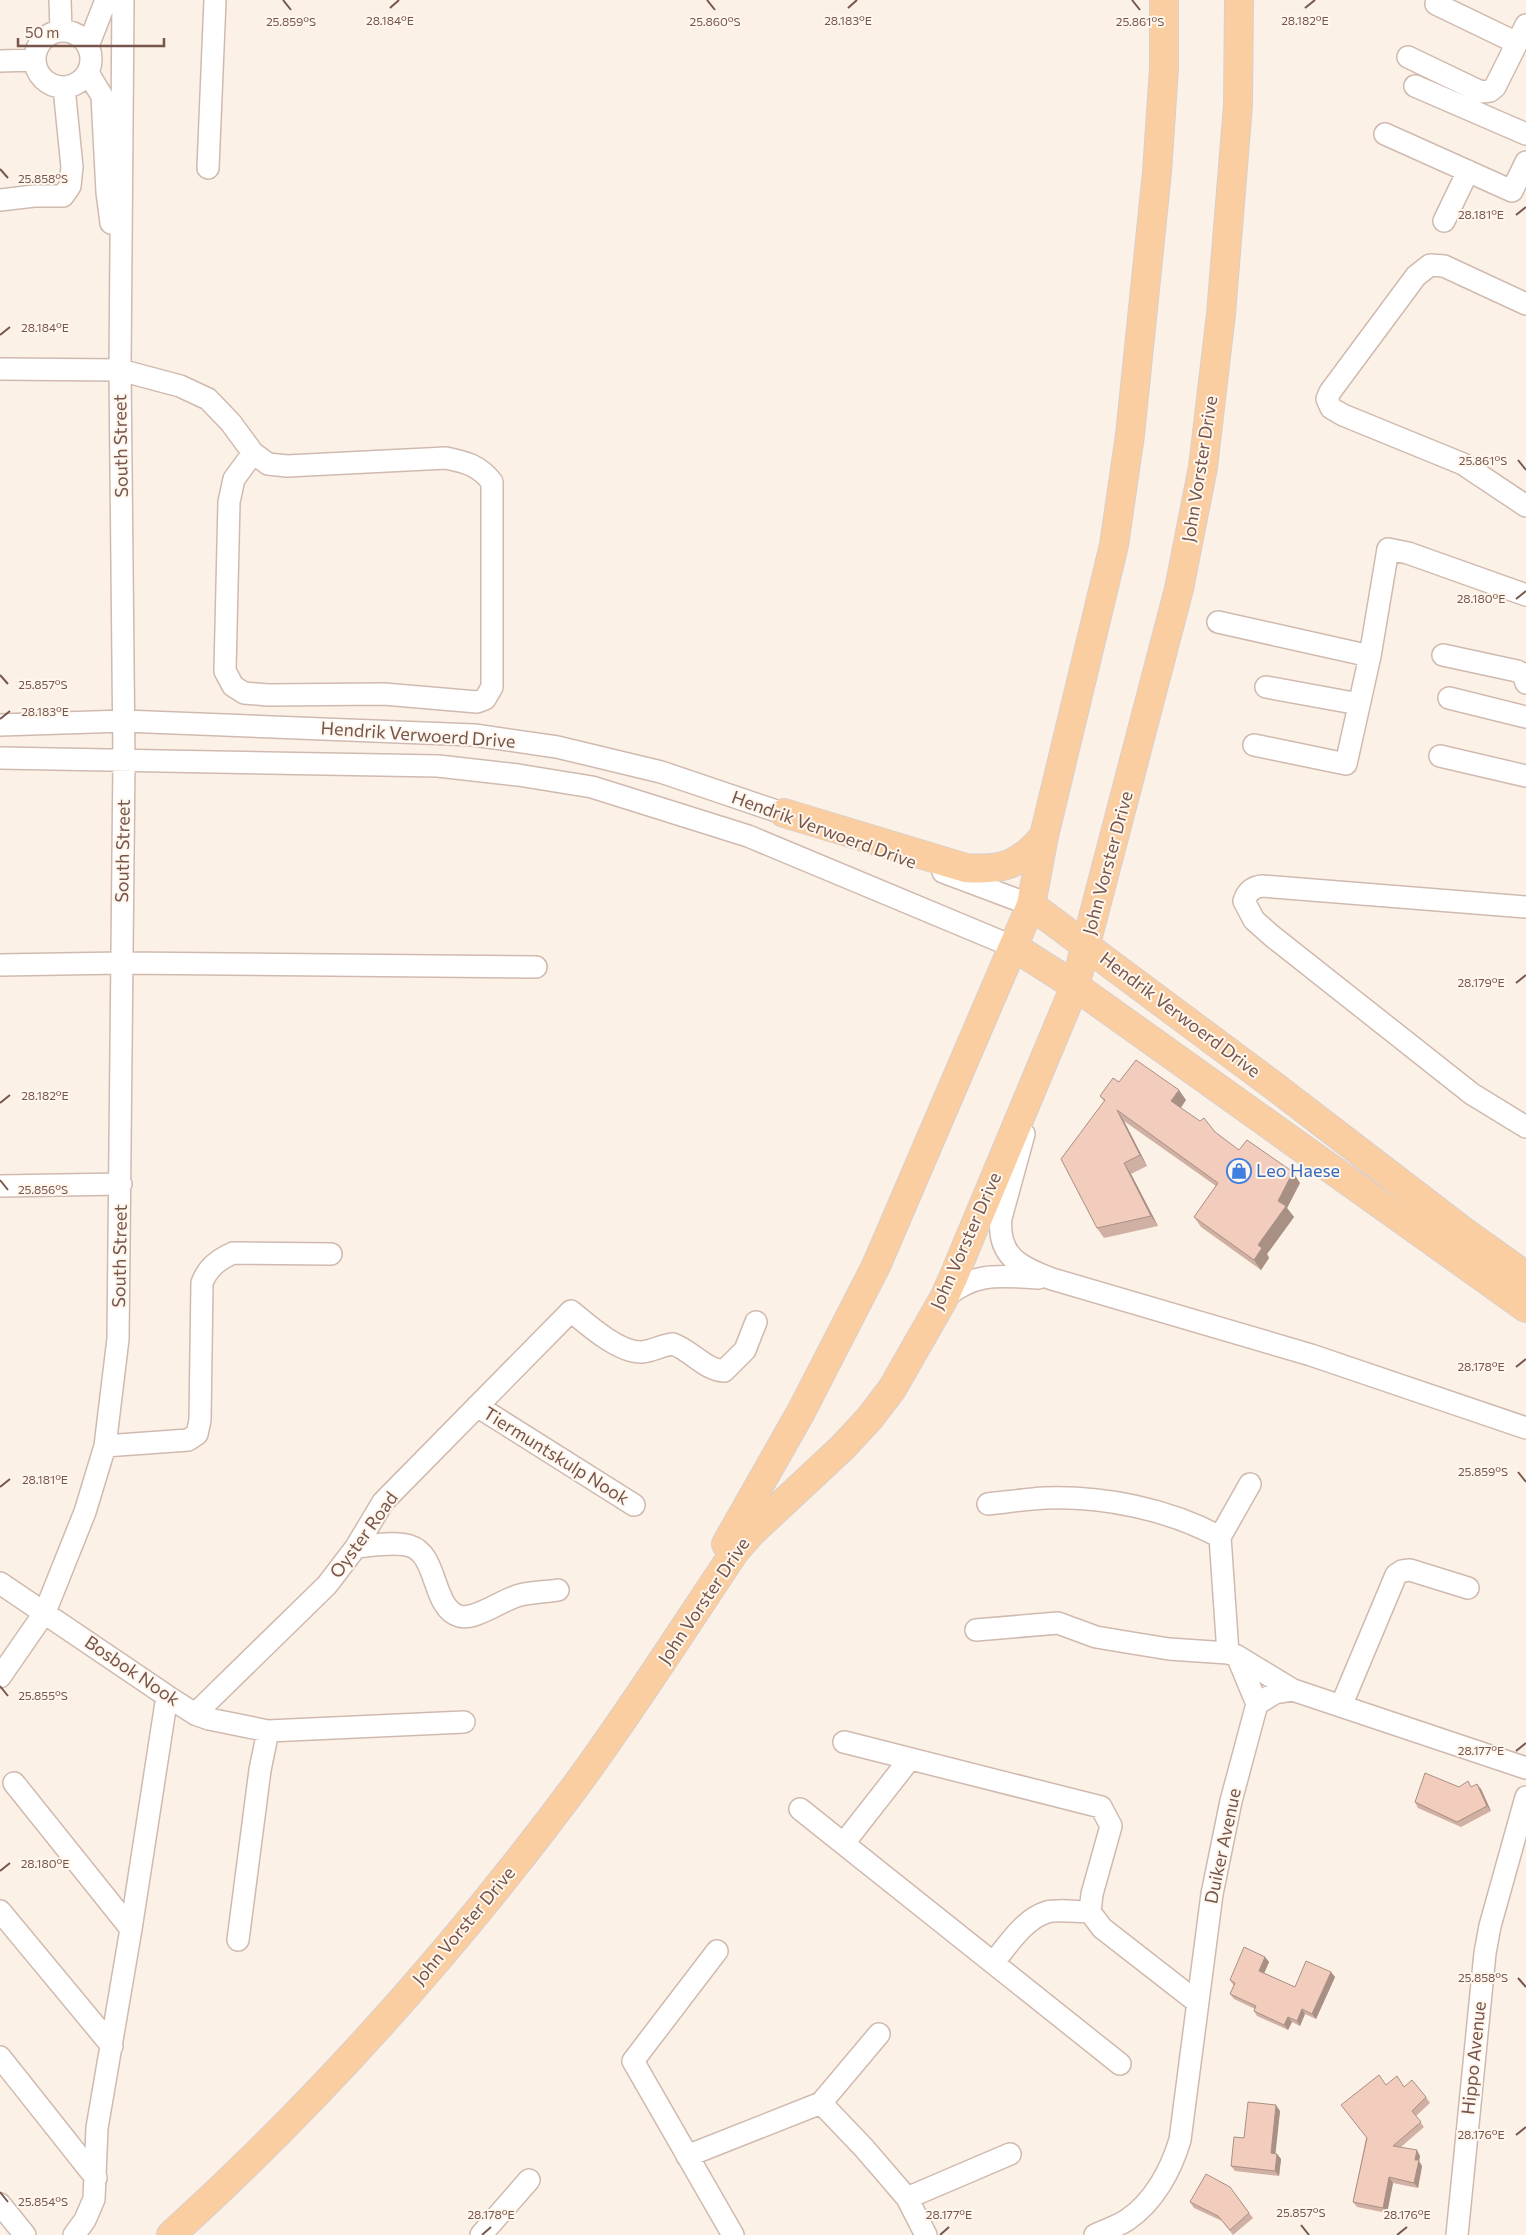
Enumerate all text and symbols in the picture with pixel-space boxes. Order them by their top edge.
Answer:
text: 28.184°E [366,13,414,27]
text: 28.183°E [824,13,872,27]
text: 28.182°E [1281,13,1329,27]
text: 25.859°S [266,14,316,28]
text: 25.860°S [689,14,741,28]
text: 25.861°S [1116,14,1164,28]
scale bar [18,15,164,47]
text: 50 m [25,23,59,41]
text: 25.858°S [18,171,68,185]
text: 28.181°E [1458,207,1504,221]
text: 28.184°E [21,320,69,334]
street label: South Street [108,394,132,498]
street label: John Vorster Drive [1177,394,1221,544]
text: 25.861°S [1459,453,1507,467]
text: 28.180°E [1457,591,1505,605]
text: 25.857°S [18,677,68,691]
text: 28.183°E [21,704,69,718]
street label: Hendrik Verwoerd Drive [320,716,516,752]
street label: Hendrik Verwoerd Drive [729,785,920,873]
street label: John Vorster Drive [1077,789,1137,937]
street label: South Street [110,799,134,903]
street label: Hendrik Verwoerd Drive [1096,947,1265,1082]
text: 28.179°E [1457,975,1505,989]
text: 28.182°E [21,1088,69,1102]
shop icon: Leo Haese [1226,1158,1252,1184]
place label: Leo Haese [1256,1159,1340,1181]
street label: John Vorster Drive [925,1169,1005,1313]
text: 25.856°S [18,1182,68,1196]
street label: South Street [107,1204,131,1308]
text: 28.178°E [1457,1359,1505,1373]
street label: Tiermuntskulp Nook [480,1401,634,1509]
text: 25.859°S [1458,1464,1508,1478]
text: 28.181°E [22,1472,68,1486]
street label: Oyster Road [324,1487,402,1582]
street label: John Vorster Drive [653,1533,754,1668]
street label: Bosbok Nook [81,1630,184,1710]
text: 25.855°S [18,1688,68,1702]
text: 28.177°E [1458,1743,1504,1757]
street label: Duiker Avenue [1199,1786,1245,1906]
text: 28.180°E [21,1856,69,1870]
street label: John Vorster Drive [407,1862,519,1989]
text: 25.858°S [1458,1970,1508,1984]
street label: Hippo Avenue [1456,2000,1490,2116]
text: 28.176°E [1457,2127,1505,2141]
text: 25.854°S [18,2194,68,2208]
text: 25.857°S [1276,2205,1326,2219]
text: 28.178°E [467,2207,515,2221]
text: 28.177°E [926,2207,972,2221]
text: 28.176°E [1383,2207,1431,2221]

